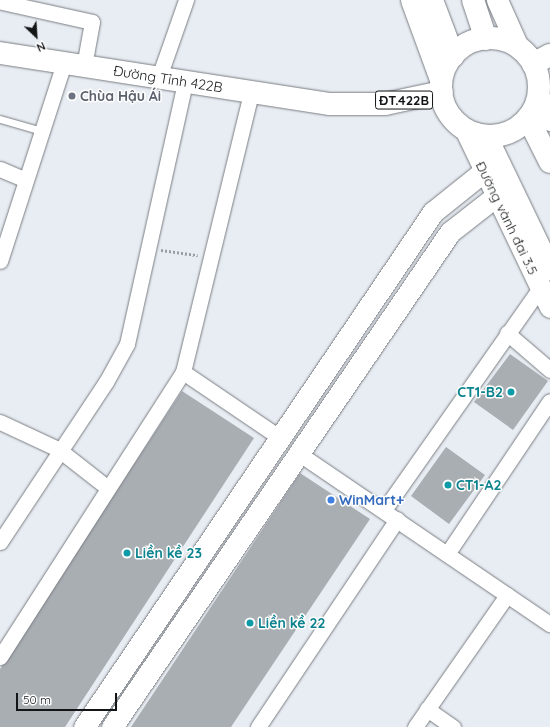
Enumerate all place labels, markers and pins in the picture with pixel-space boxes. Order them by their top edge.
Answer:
place label: Chùa Hậu Ái [80,88,161,104]
marker: Chùa Hậu Ái [67,91,77,101]
place label: CT1-B2 [457,384,503,400]
marker: CT1-B2 [506,387,516,397]
place label: CT1-A2 [456,477,501,493]
marker: CT1-A2 [443,480,453,490]
place label: WinMart+ [339,492,404,508]
marker: WinMart+ [326,495,336,505]
place label: Liền kề 23 [135,545,202,561]
marker: Liền kề 23 [122,548,132,558]
place label: Liền kề 22 [258,615,325,631]
marker: Liền kề 22 [245,618,255,628]

